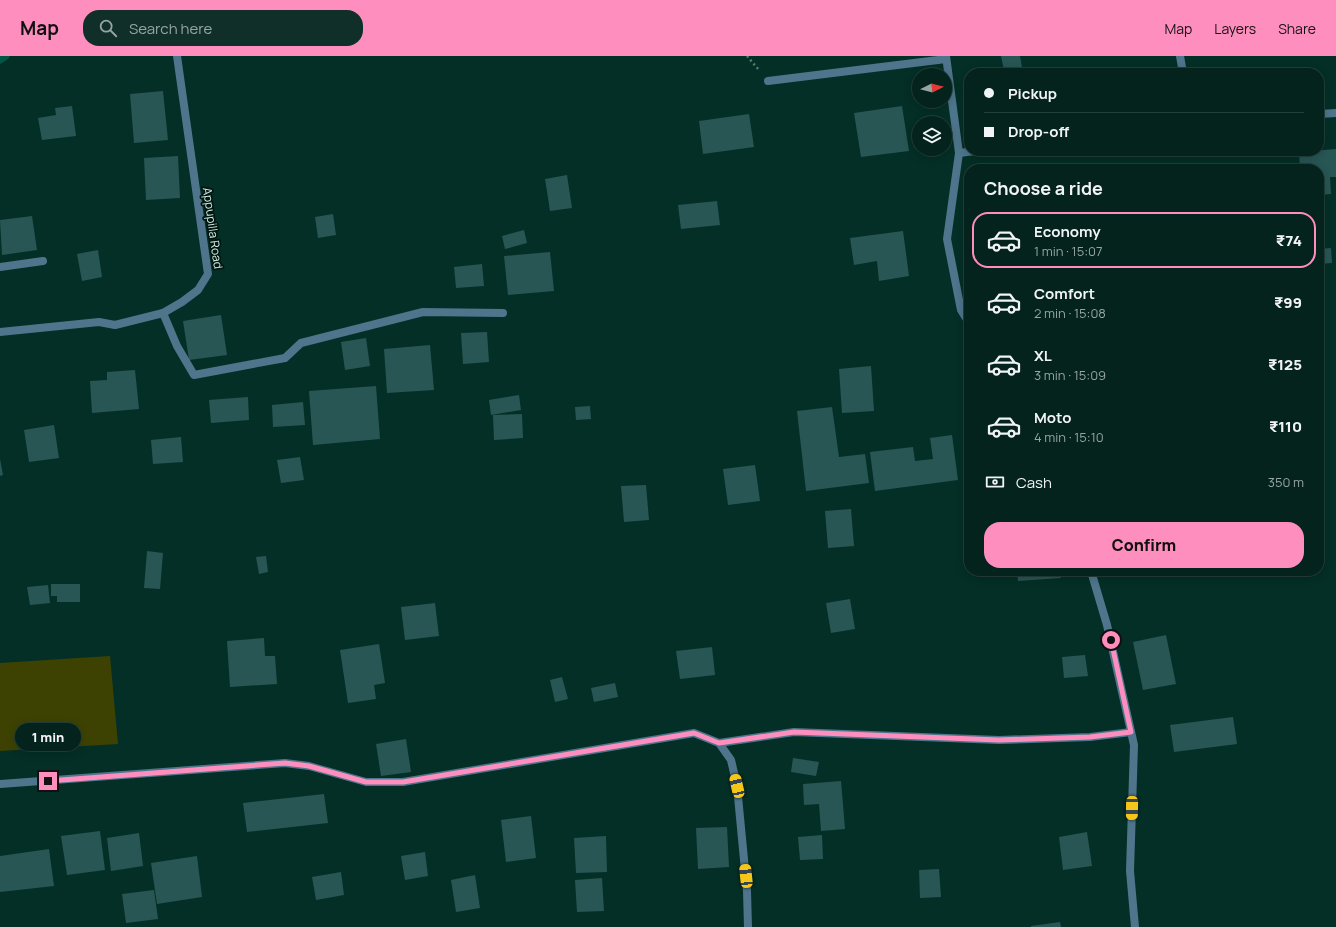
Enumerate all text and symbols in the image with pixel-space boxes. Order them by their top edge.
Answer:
search box [83,10,363,46]
text: Map [20,15,59,41]
icon: search [97,17,119,39]
text: Search here [129,18,212,39]
text: Map [1164,19,1192,38]
text: Layers [1214,19,1256,38]
text: Share [1278,19,1316,38]
north arrow [912,68,952,108]
map controls [912,68,952,156]
text: Pickup [1008,83,1057,104]
button: layers [912,116,952,156]
text: Drop-off [1008,121,1069,142]
text: Choose a ride [984,176,1103,200]
street label: Appupilla Road [199,186,227,270]
text: Economy [1034,221,1101,242]
icon: car [986,222,1022,258]
text: ₹74 [1276,230,1302,251]
text: 1 min · 15:07 [1034,242,1103,260]
text: Comfort [1034,283,1095,304]
icon: car [986,284,1022,320]
text: ₹99 [1274,292,1302,313]
text: 2 min · 15:08 [1034,304,1106,322]
text: XL [1034,345,1052,366]
icon: car [986,346,1022,382]
text: ₹125 [1268,354,1302,375]
text: 3 min · 15:09 [1034,366,1106,384]
text: Moto [1034,407,1071,428]
icon: car [986,408,1022,444]
text: ₹110 [1269,416,1302,437]
text: 4 min · 15:10 [1034,428,1104,446]
icon: cash [984,471,1006,493]
text: Cash [1016,472,1052,493]
text: 350 m [1268,473,1304,491]
button: Confirm [984,522,1304,568]
route start [1102,631,1120,649]
callout: 1 min [15,723,81,751]
text: 1 min [32,728,64,746]
route end [39,772,57,790]
car [728,773,746,799]
car [1126,796,1138,820]
car [739,863,753,889]

